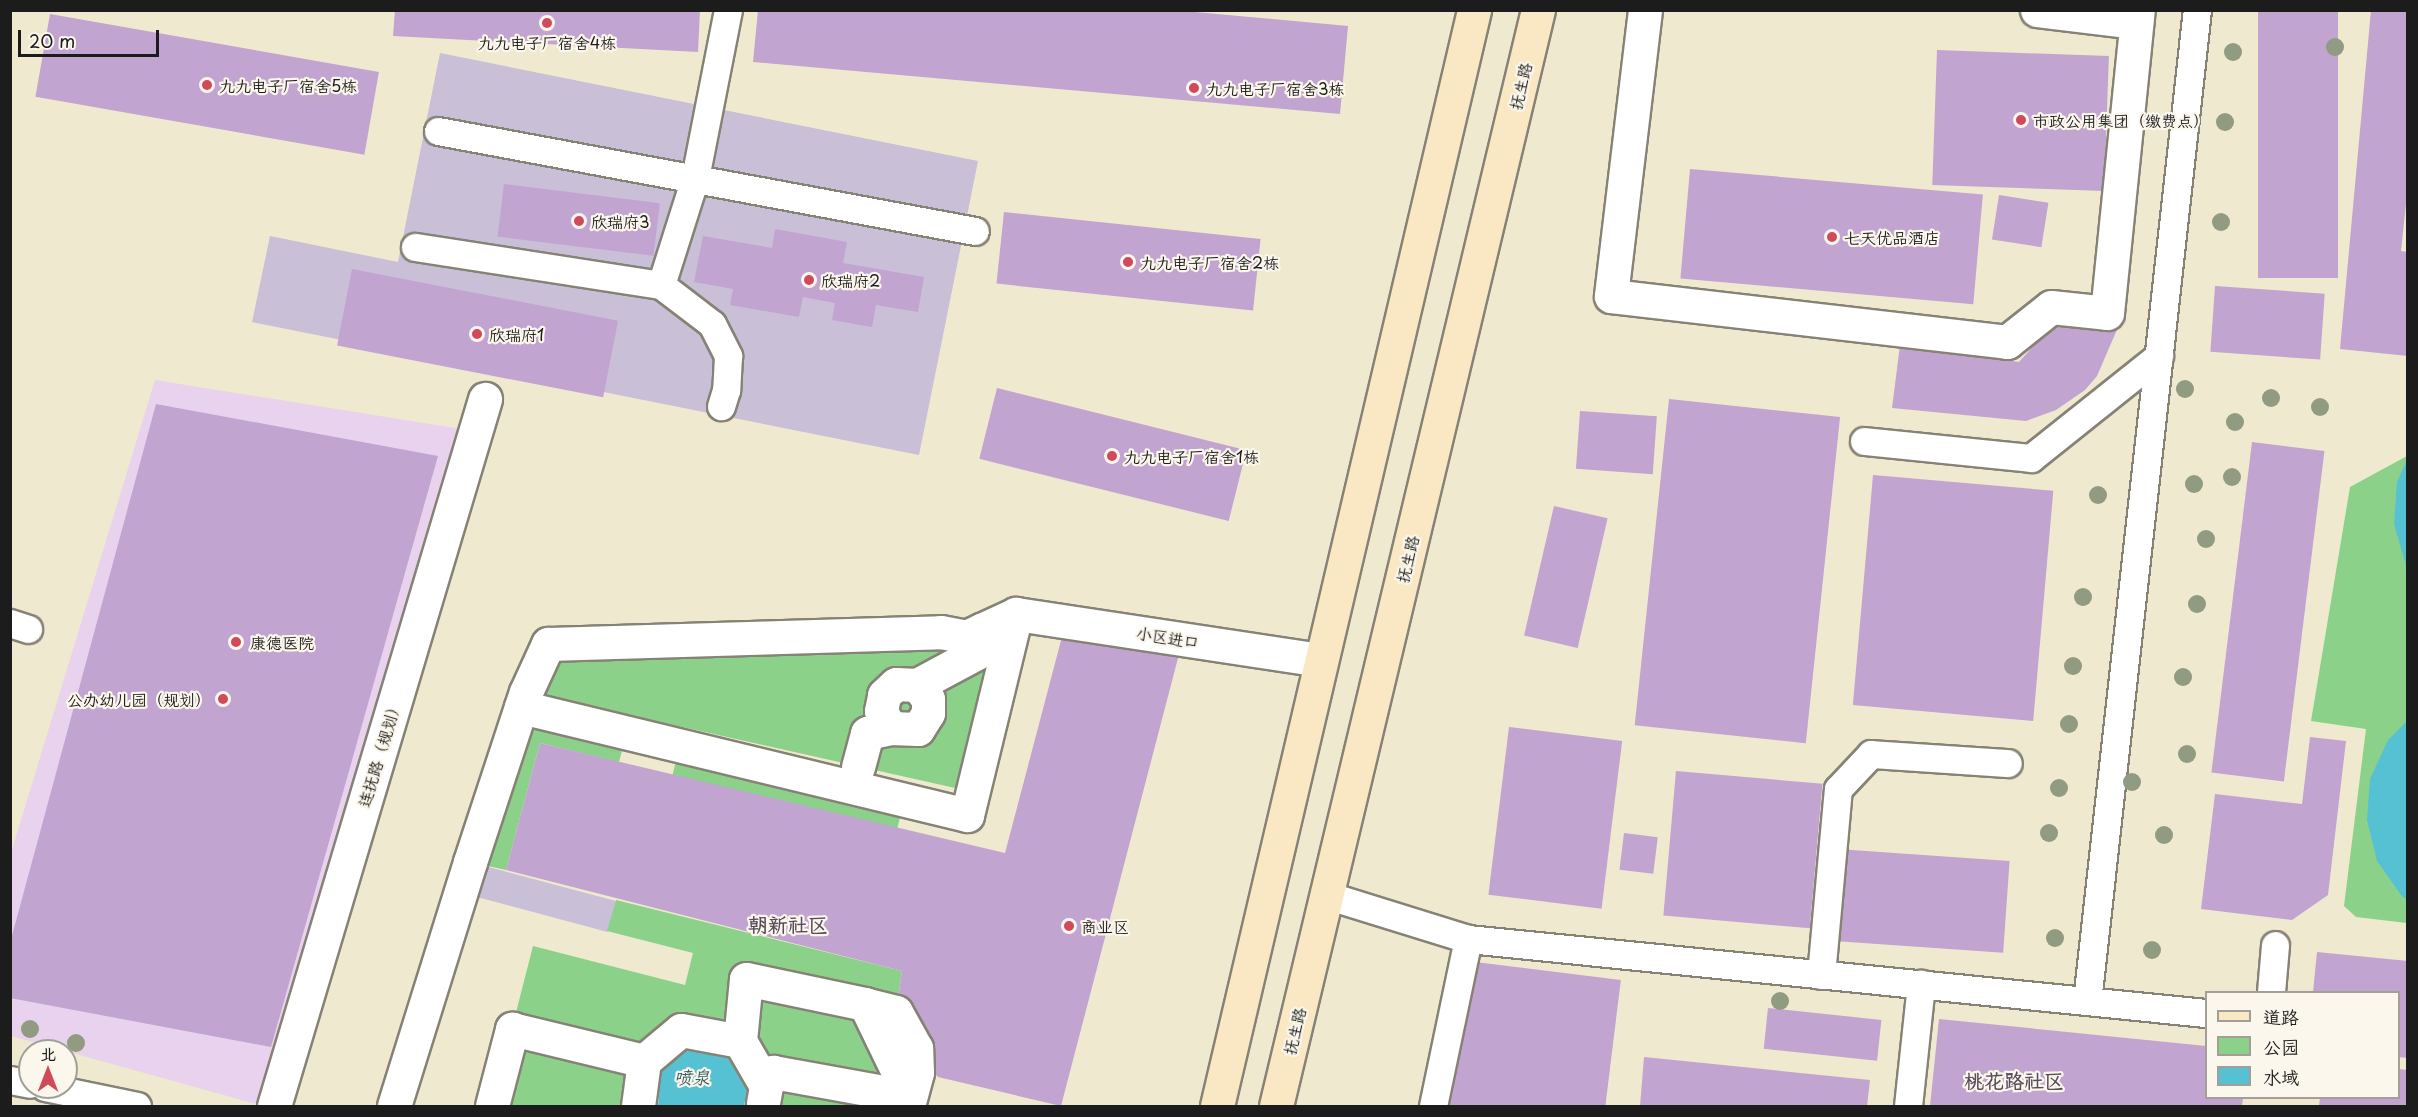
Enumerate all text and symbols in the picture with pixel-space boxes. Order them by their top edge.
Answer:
marker: 九九电子厂宿舍4栋 [540,16,554,30]
scale bar [21,18,162,56]
text: 20 m [29,27,75,54]
place label: 九九电子厂宿舍4栋 [478,32,616,52]
street label: 抚生路 [1505,60,1535,112]
place label: 九九电子厂宿舍5栋 [219,75,357,95]
marker: 九九电子厂宿舍5栋 [200,78,214,92]
place label: 九九电子厂宿舍3栋 [1206,78,1345,98]
marker: 九九电子厂宿舍3栋 [1187,81,1201,95]
place label: 市政公用集团（缴费点） [2033,110,2209,130]
marker: 市政公用集团（缴费点） [2014,113,2028,127]
place label: 欣瑞府3 [591,211,650,231]
marker: 欣瑞府3 [572,214,586,228]
place label: 七天优品酒店 [1844,227,1940,247]
marker: 七天优品酒店 [1825,230,1839,244]
place label: 九九电子厂宿舍2栋 [1140,252,1279,272]
marker: 九九电子厂宿舍2栋 [1121,255,1135,269]
place label: 欣瑞府2 [821,270,880,290]
marker: 欣瑞府2 [802,273,816,287]
place label: 欣瑞府1 [489,324,544,344]
marker: 欣瑞府1 [470,327,484,341]
place label: 九九电子厂宿舍1栋 [1124,446,1259,466]
marker: 九九电子厂宿舍1栋 [1105,449,1119,463]
street label: 抚生路 [1392,533,1422,585]
street label: 小区进口 [1135,623,1201,651]
place label: 康德医院 [250,632,314,652]
marker: 康德医院 [227,633,245,651]
place label: 公办幼儿园（规划） [67,689,211,709]
marker: 公办幼儿园（规划） [216,692,230,706]
street label: 连抚路（规划） [353,697,405,809]
district label: 朝新社区 [748,912,828,936]
place label: 商业区 [1081,916,1129,936]
marker: 商业区 [1062,919,1076,933]
legend [2205,991,2400,1099]
text: 道路 [2263,1003,2299,1030]
street label: 抚生路 [1279,1005,1309,1057]
text: 公园 [2263,1033,2299,1060]
north arrow [18,1039,78,1099]
text: 北 [40,1041,56,1065]
text: 水域 [2263,1063,2299,1090]
water label: 喷泉 [674,1066,710,1088]
district label: 桃花路社区 [1964,1068,2064,1092]

